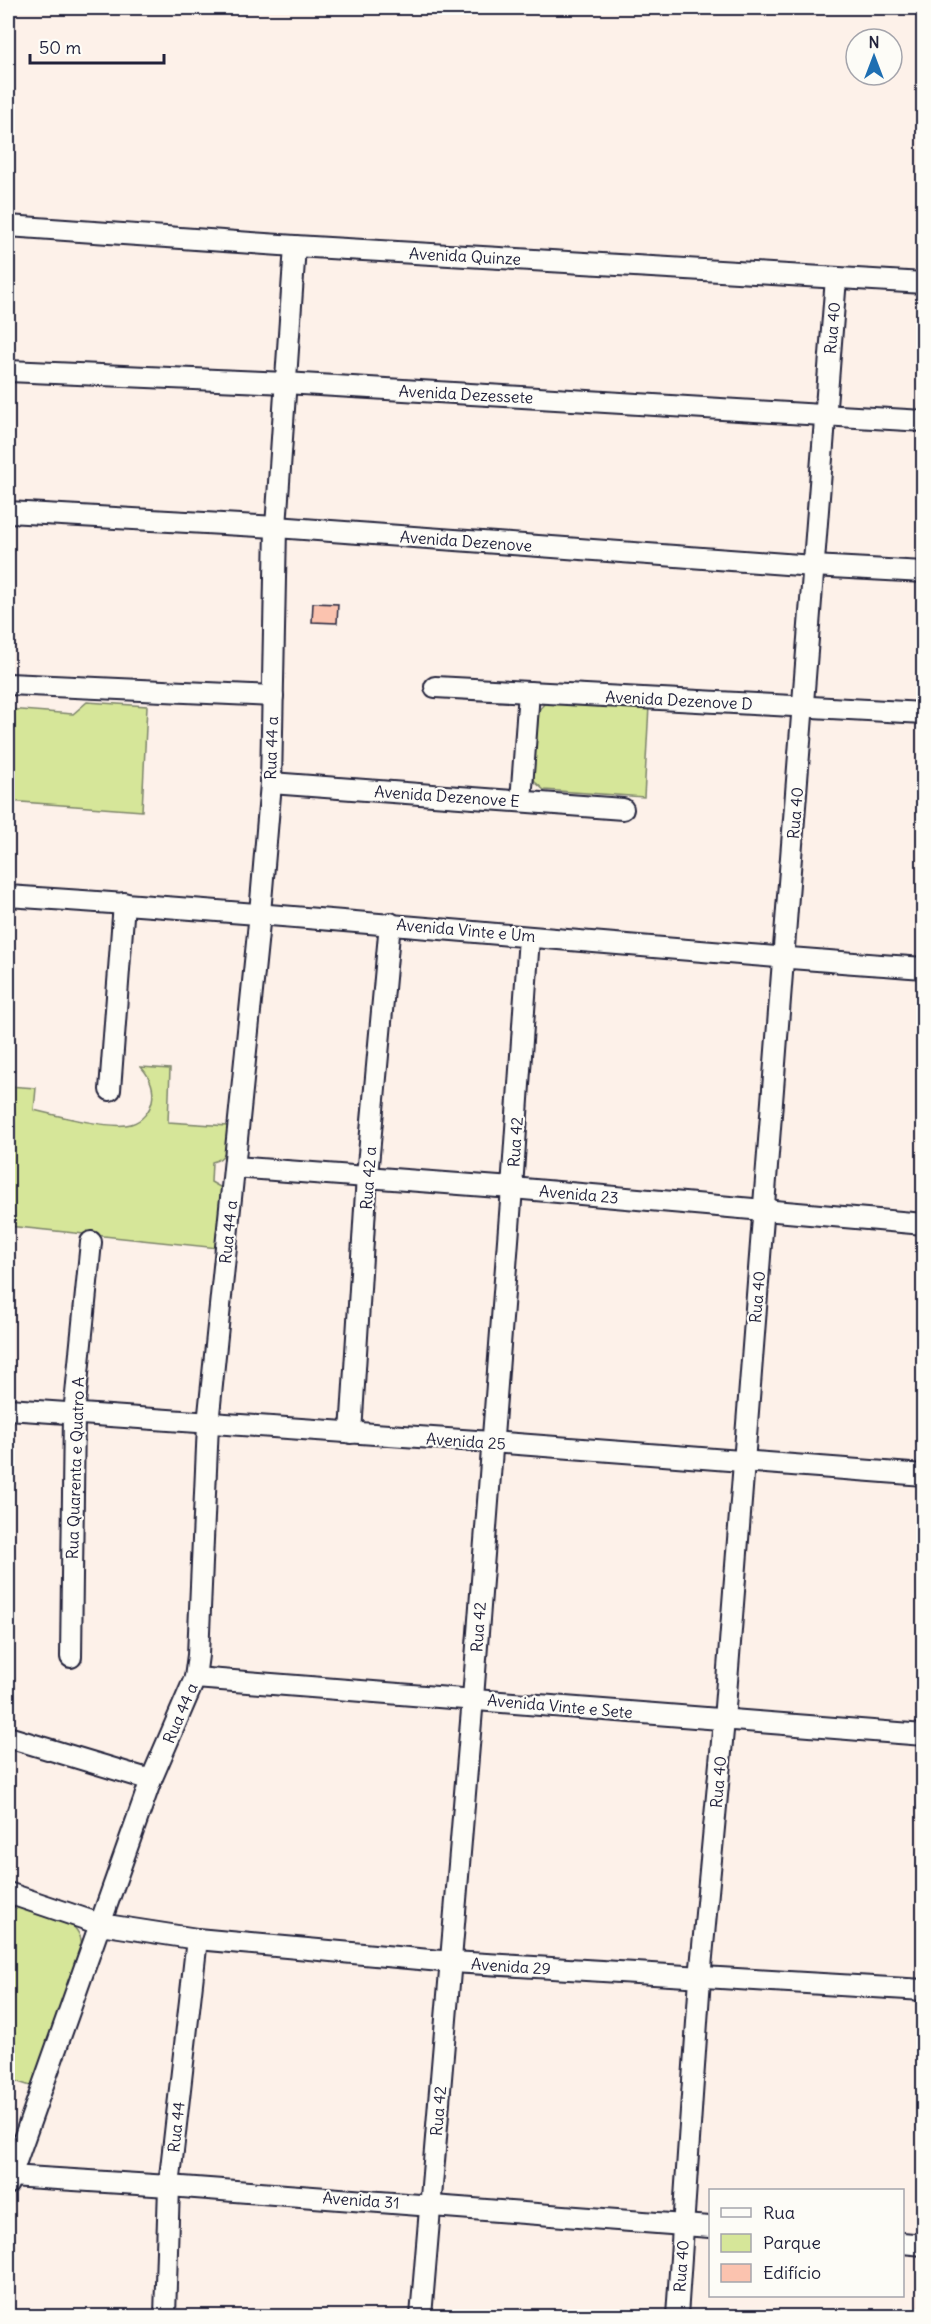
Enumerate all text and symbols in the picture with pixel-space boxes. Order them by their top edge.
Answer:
scale bar [30,27,164,65]
north arrow [844,27,904,87]
text: N [868,32,880,52]
text: 50 m [39,36,81,59]
street label: Avenida Quinze [409,243,521,269]
street label: Rua 40 [820,301,844,355]
street label: Avenida Dezessete [398,380,534,408]
street label: Avenida Dezenove [399,526,533,556]
street label: Avenida Dezenove D [605,686,753,714]
street label: Rua 44 a [260,716,282,780]
street label: Avenida Dezenove E [374,781,520,811]
street label: Rua 40 [783,786,807,840]
street label: Avenida Vinte e Um [396,914,536,946]
street label: Rua 42 [503,1116,527,1168]
street label: Rua 42 a [356,1146,380,1210]
street label: Avenida 23 [538,1181,620,1207]
street label: Rua 44 a [215,1199,241,1265]
street label: Rua 40 [745,1270,769,1324]
street label: Rua Quarenta e Quatro A [62,1376,88,1560]
street label: Avenida 25 [426,1428,506,1454]
street label: Rua 42 [466,1601,490,1653]
street label: Rua 44 a [158,1680,202,1746]
street label: Avenida Vinte e Sete [486,1690,634,1722]
street label: Rua 40 [706,1755,730,1809]
street label: Avenida 29 [471,1953,551,1979]
street label: Rua 42 [426,2085,450,2137]
street label: Rua 44 [163,2101,189,2153]
street label: Avenida 31 [322,2187,400,2213]
legend [709,2189,904,2297]
text: Rua [763,2201,795,2224]
text: Parque [763,2231,821,2254]
street label: Rua 40 [669,2239,693,2293]
text: Edifício [763,2261,821,2284]

